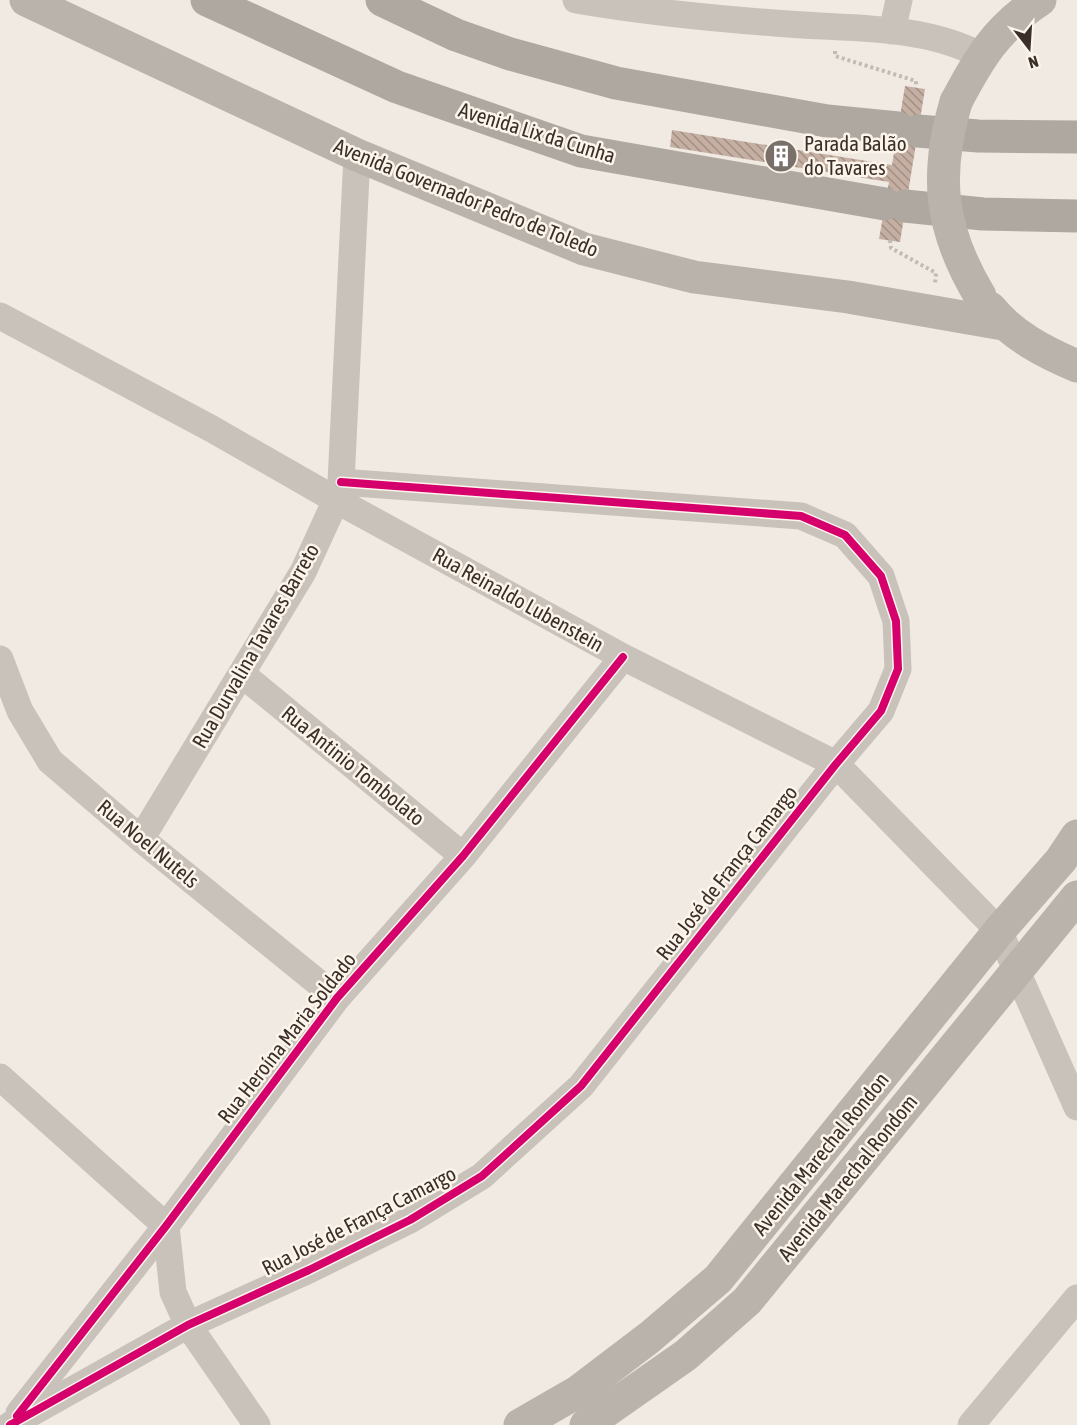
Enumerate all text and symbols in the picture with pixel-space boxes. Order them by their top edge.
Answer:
north arrow [999,18,1059,78]
text: N [1026,52,1041,72]
street label: Avenida Lix da Cunha [456,97,619,167]
place label: Parada Balão do Tavares [804,131,907,179]
street label: Avenida Governador Pedro de Toledo [331,133,602,261]
building icon: Parada Balão do Tavares [763,138,799,174]
street label: Rua Durvalina Tavares Barreto [187,539,324,752]
street label: Rua Reinaldo Lubenstein [429,542,608,656]
street label: Rua Antinio Tombolato [278,700,430,830]
street label: Rua José de França Camargo [651,781,802,964]
street label: Rua Noel Nutels [93,794,204,892]
street label: Rua Heroína Maria Soldado [212,947,360,1127]
street label: Avenida Marechal Rondon [747,1067,893,1239]
street label: Avenida Marechal Rondom [773,1089,922,1265]
street label: Rua José de França Camargo [258,1161,460,1279]

